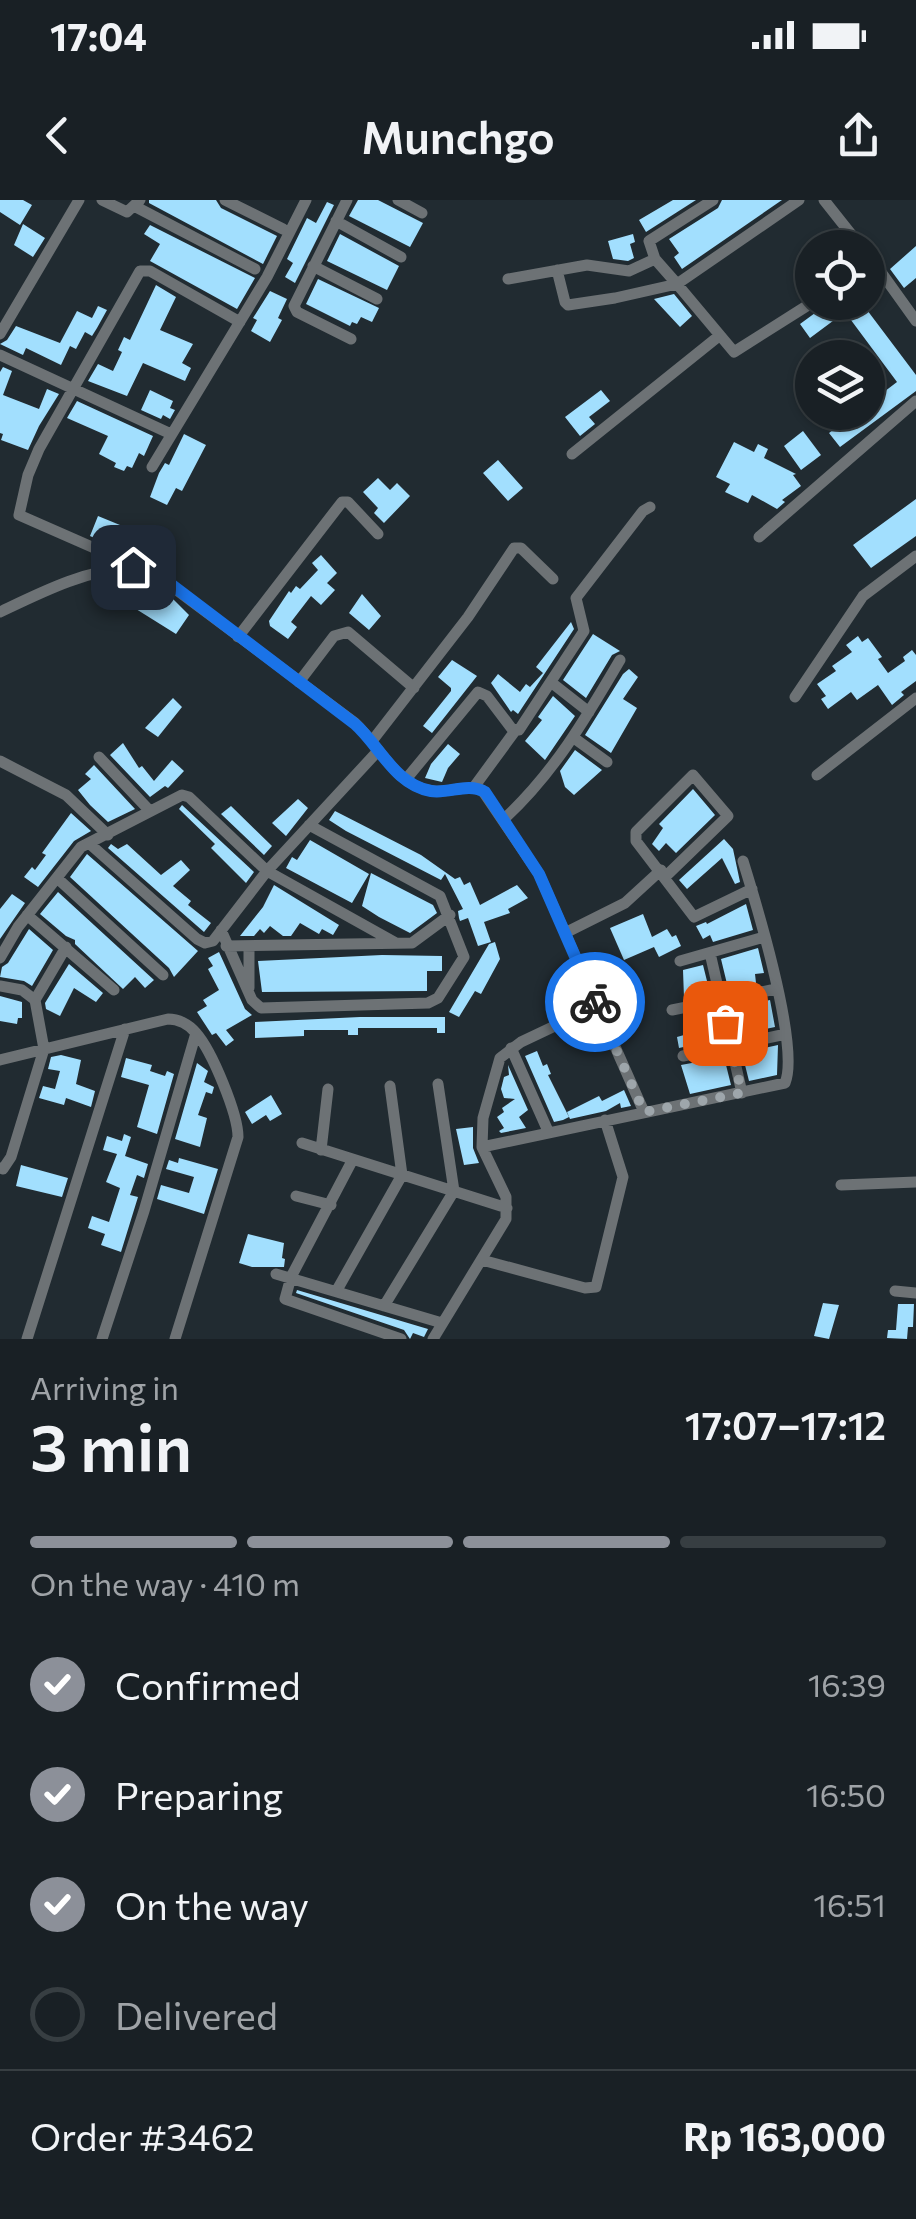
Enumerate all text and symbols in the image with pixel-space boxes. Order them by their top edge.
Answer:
text: 17:04 [50,12,147,59]
icon: back [30,108,85,163]
text: Munchgo [361,108,555,163]
icon: share [831,108,886,163]
map controls [795,230,885,430]
button: locate [795,230,885,320]
button: layers [795,340,885,430]
pin [91,525,176,610]
icon: home [106,540,161,595]
courier [545,952,645,1052]
icon: bike [568,975,623,1030]
pin [683,981,768,1066]
icon: bag [698,996,753,1051]
text: Arriving in [30,1367,179,1407]
text: 17:07–17:12 [685,1401,886,1448]
text: 3 min [30,1405,192,1484]
text: On the way · 410 m [30,1563,300,1603]
icon: check [30,1657,85,1712]
text: Confirmed [115,1661,301,1708]
text: 16:39 [808,1664,886,1704]
icon: check [30,1767,85,1822]
text: Preparing [115,1771,283,1818]
text: 16:50 [806,1774,886,1814]
icon: check [30,1877,85,1932]
text: On the way [115,1881,309,1928]
text: 16:51 [813,1884,886,1924]
text: Delivered [115,1991,278,2038]
text: Order #3462 [30,2112,255,2159]
text: Rp 163,000 [683,2112,886,2159]

